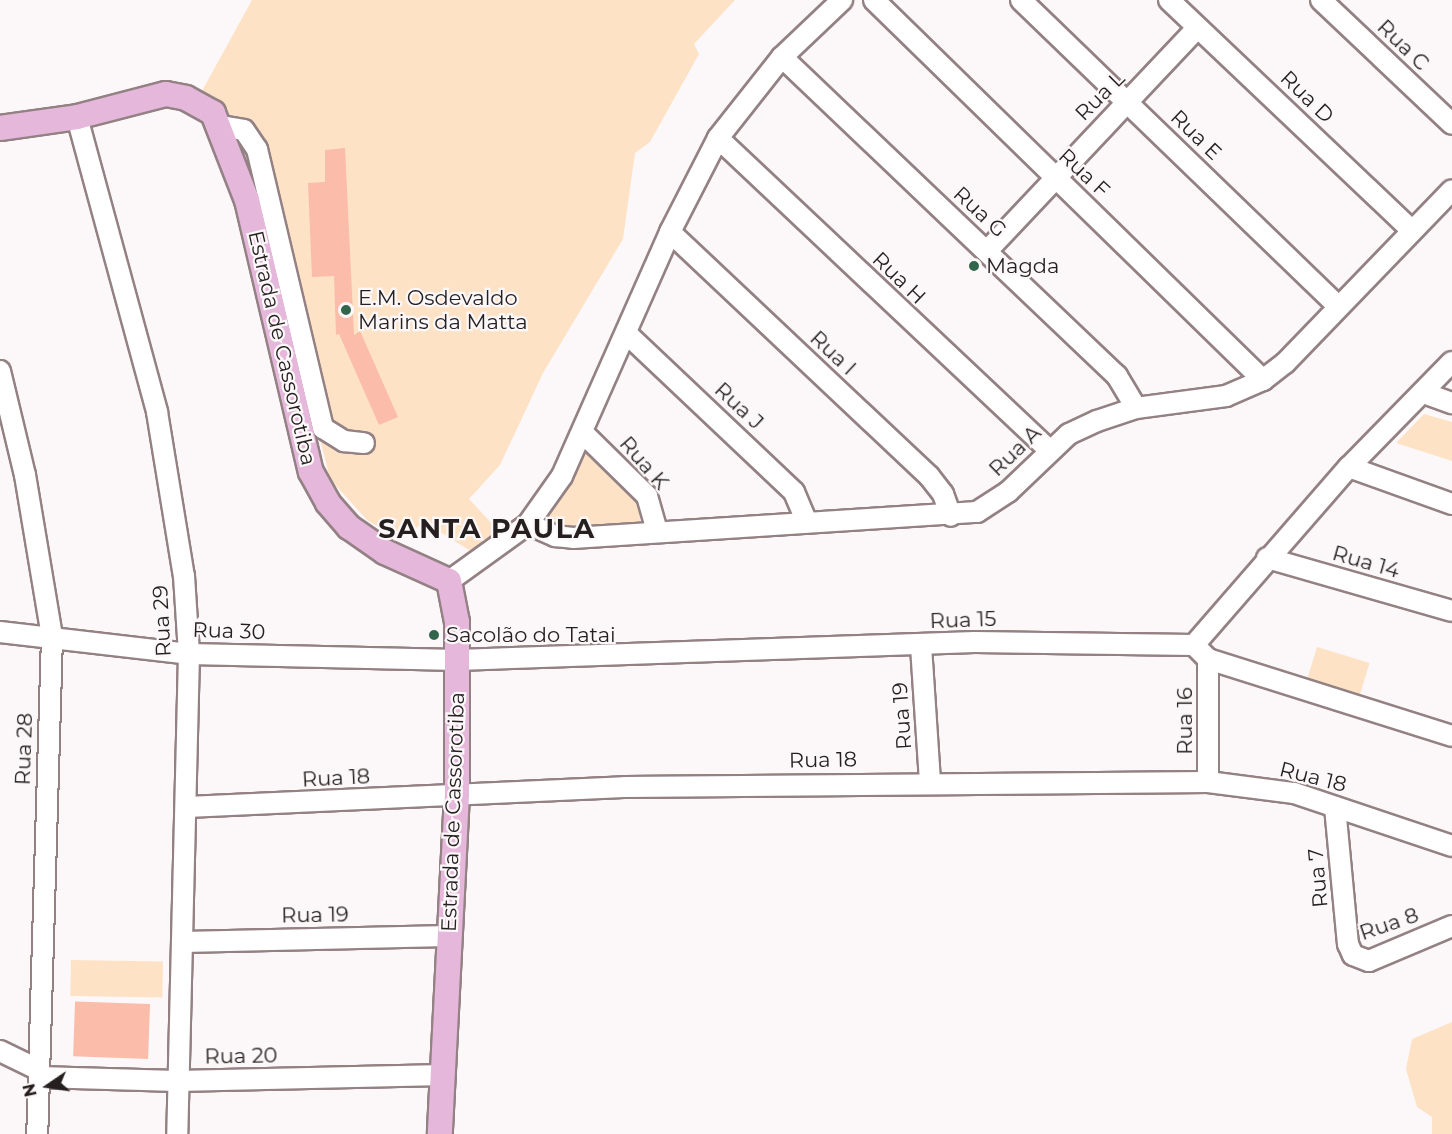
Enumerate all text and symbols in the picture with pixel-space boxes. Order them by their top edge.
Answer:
street label: Rua C [1372,14,1434,76]
street label: Rua L [1070,66,1130,126]
street label: Rua D [1275,66,1339,128]
street label: Rua E [1165,105,1227,165]
street label: Rua F [1053,143,1115,203]
street label: Rua G [948,181,1012,243]
street label: Estrada de Cassorotiba [243,228,321,468]
street label: Rua H [867,247,931,309]
place label: Magda [986,253,1059,279]
marker: Magda [967,259,981,273]
place label: E.M. Osdevaldo Marins da Matta [358,285,528,335]
marker: E.M. Osdevaldo Marins da Matta [339,303,353,317]
street label: Rua I [805,326,861,380]
street label: Rua J [709,377,769,435]
street label: Rua A [984,420,1046,482]
street label: Rua K [614,431,674,495]
district label: SANTA PAULA [378,513,596,545]
street label: Rua 14 [1330,540,1402,584]
street label: Rua 29 [148,584,176,658]
street label: Rua 15 [929,606,997,634]
street label: Rua 30 [192,617,266,645]
place label: Sacolão do Tatai [446,622,616,648]
marker: Sacolão do Tatai [427,628,441,642]
street label: Rua 19 [887,681,917,751]
street label: Rua 16 [1172,687,1198,755]
street label: Estrada de Cassorotiba [436,692,470,932]
street label: Rua 28 [10,712,38,786]
street label: Rua 18 [789,747,857,773]
street label: Rua 18 [1277,757,1349,797]
street label: Rua 18 [301,764,371,792]
street label: Rua 7 [1303,847,1333,909]
street label: Rua 19 [281,902,349,928]
street label: Rua 8 [1356,902,1422,946]
street label: Rua 20 [204,1043,278,1069]
north arrow [18,1056,78,1116]
text: N [19,1082,41,1099]

